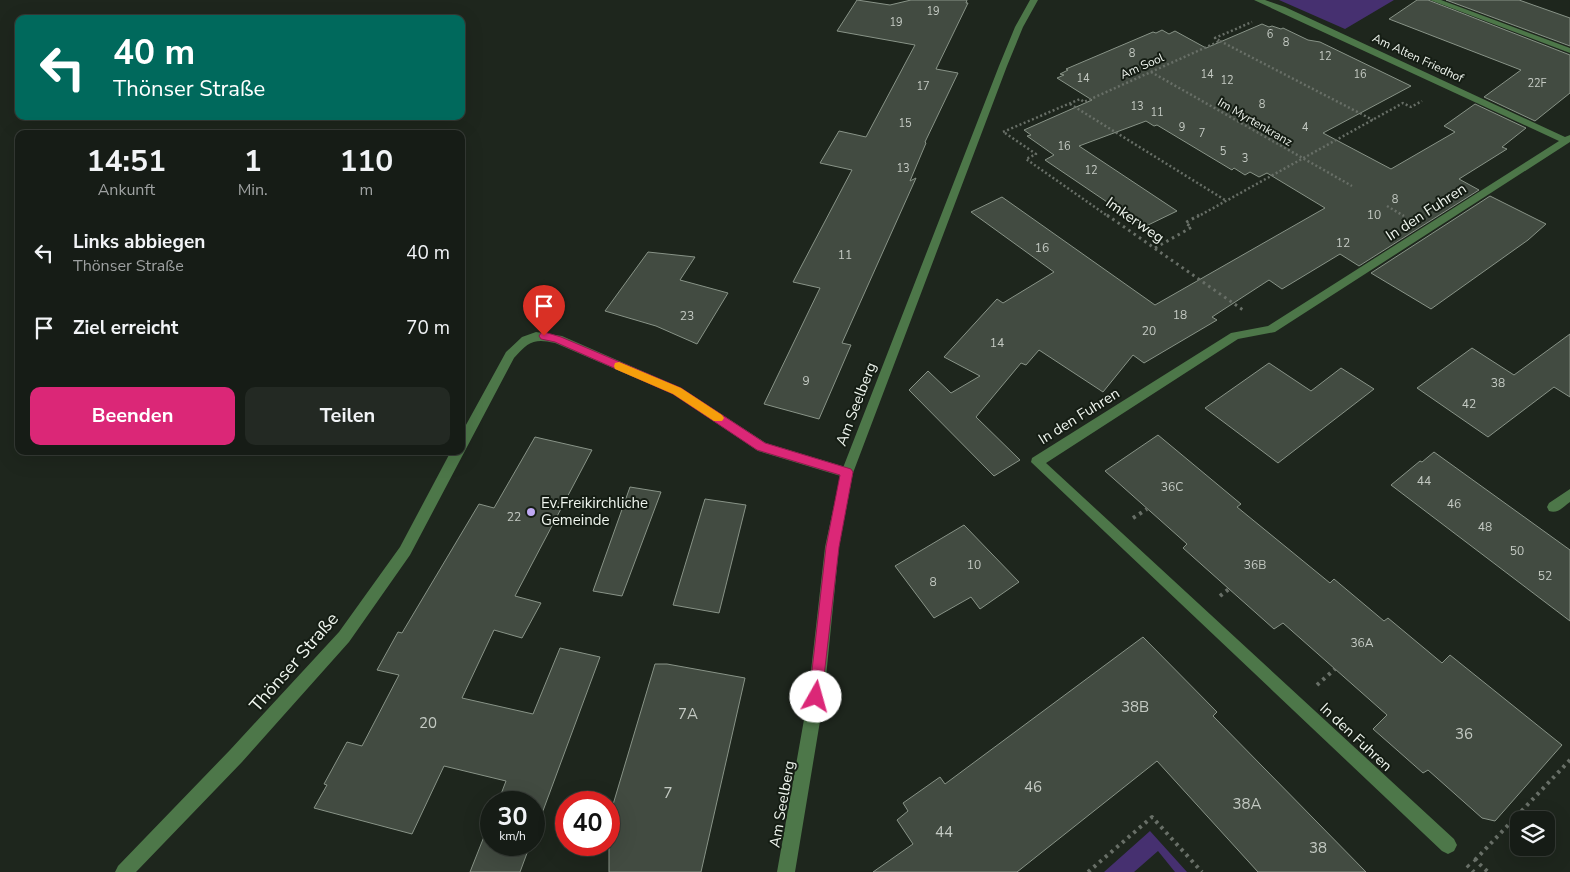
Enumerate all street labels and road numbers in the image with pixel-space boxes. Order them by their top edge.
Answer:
street label: Am Alten Friedhof [1370,30,1467,87]
street label: Am Sool [1118,49,1167,83]
street label: Im Myrtenkranz [1215,94,1296,150]
street label: In den Fuhren [1382,179,1470,245]
street label: Imkerweg [1102,193,1168,247]
street label: Am Seelberg [831,359,881,449]
street label: In den Fuhren [1035,383,1123,449]
street label: Thönser Straße [244,607,344,717]
street label: In den Fuhren [1316,698,1396,776]
street label: Am Seelberg [765,759,799,849]

